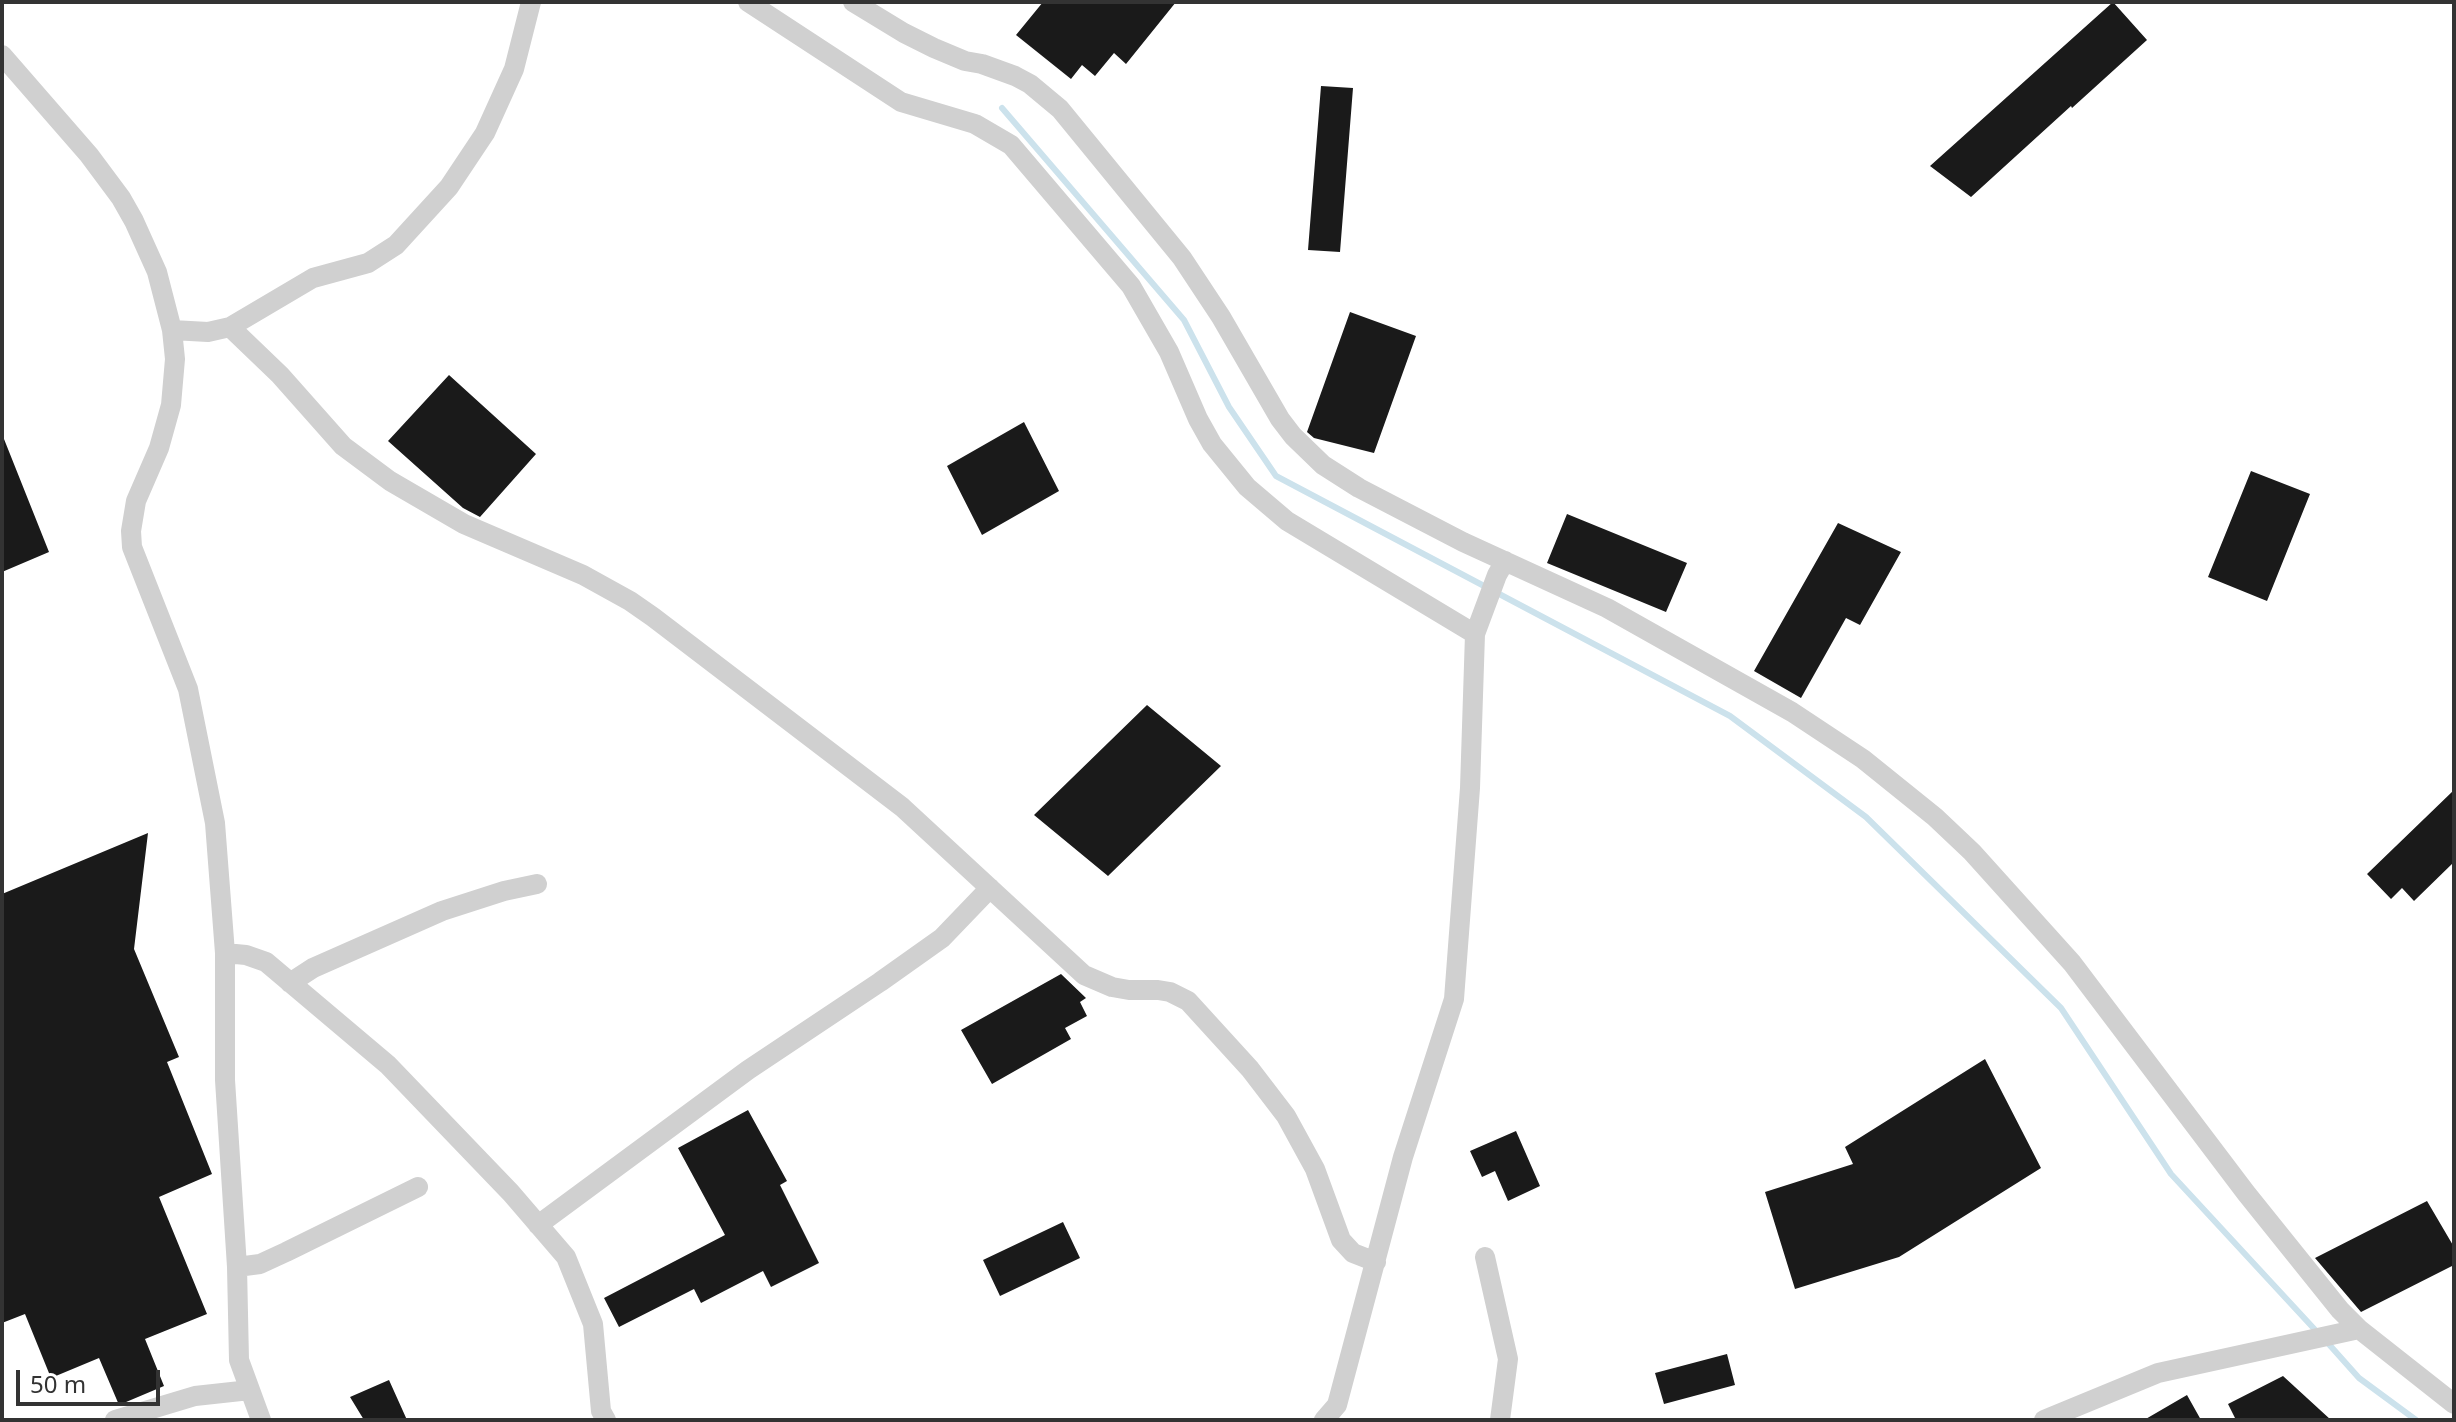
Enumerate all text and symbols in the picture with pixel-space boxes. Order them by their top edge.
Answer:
scale bar [20,1354,164,1404]
text: 50 m [30,1367,86,1400]

